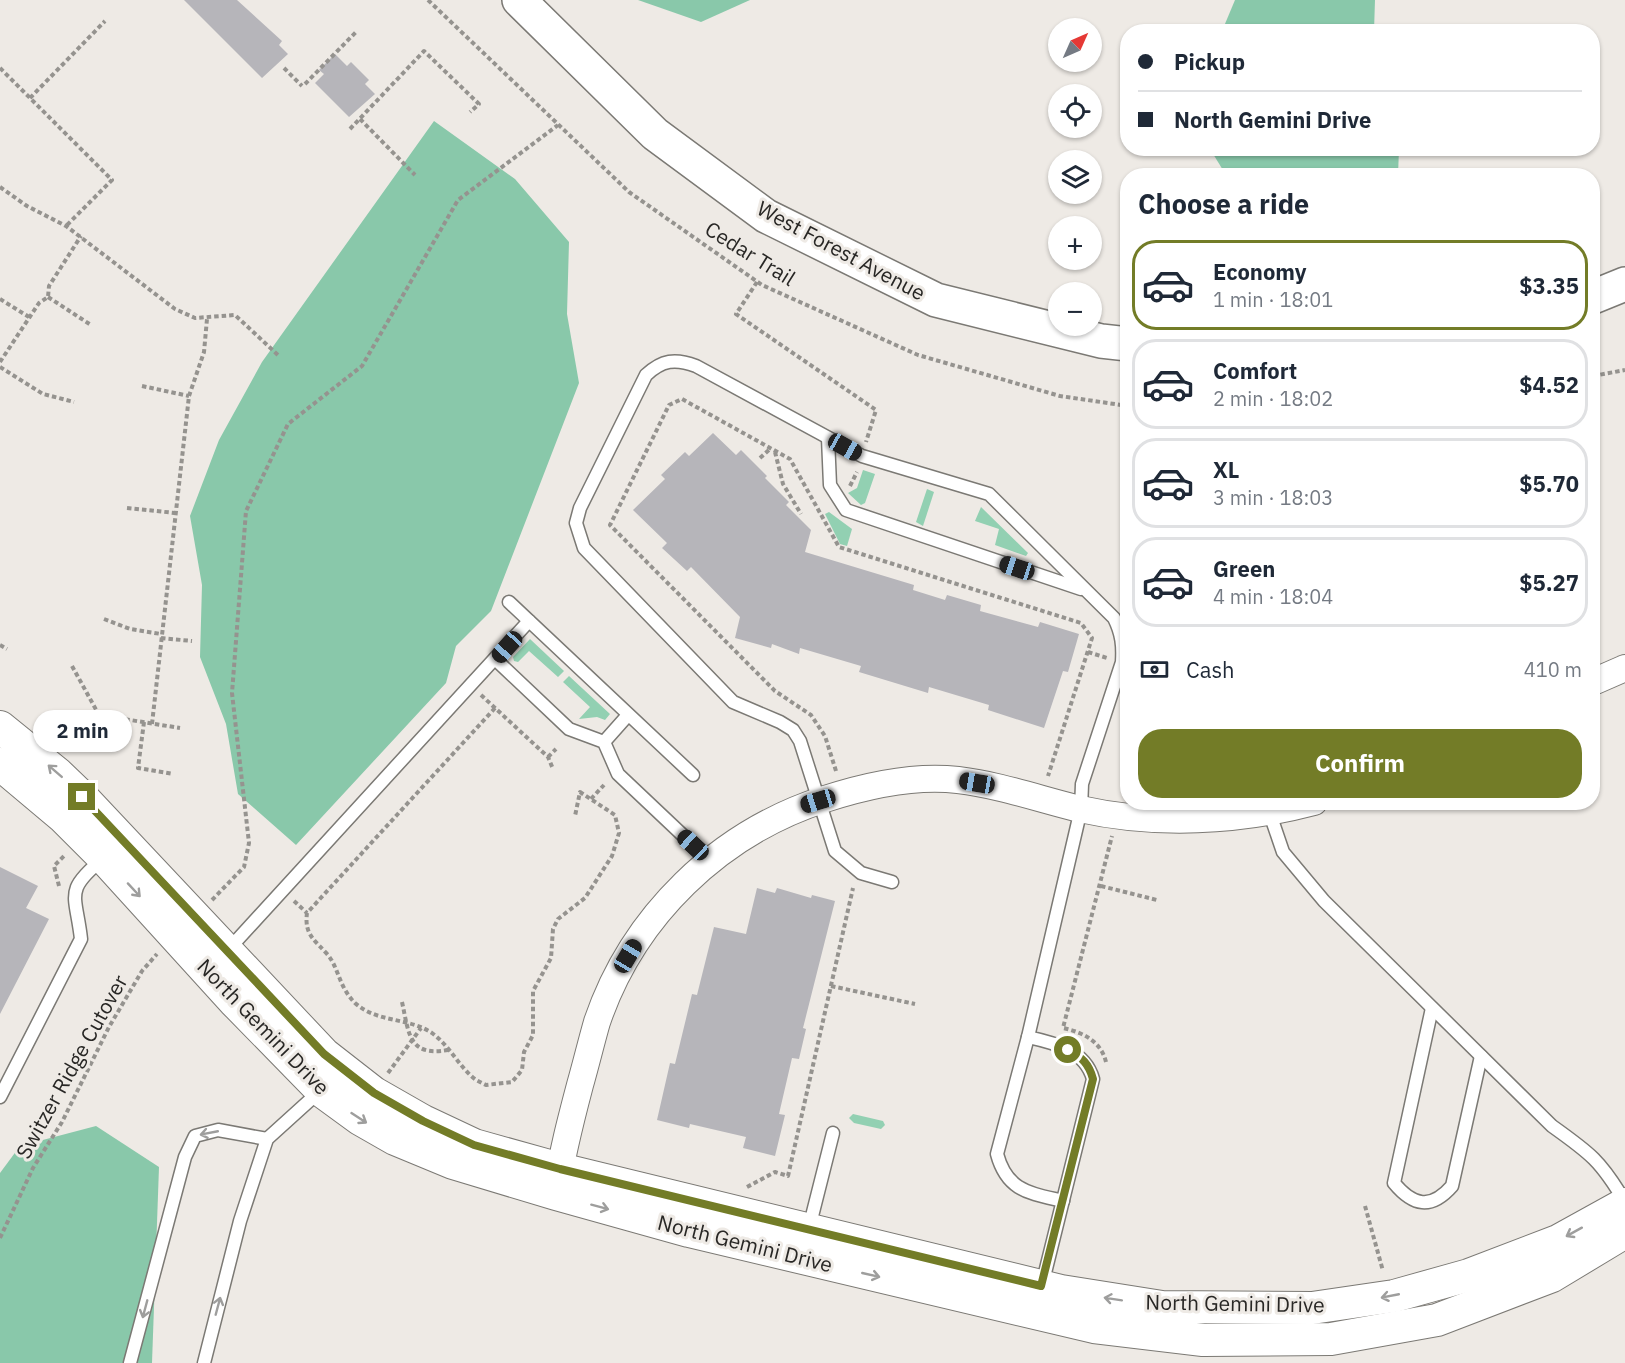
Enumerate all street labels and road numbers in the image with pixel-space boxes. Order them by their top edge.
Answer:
street label: West Forest Avenue [752,194,931,306]
street label: Cedar Trail [700,214,801,292]
street label: North Gemini Drive [191,952,336,1100]
street label: Switzer Ridge Cutover [9,969,134,1163]
street label: North Gemini Drive [655,1208,836,1278]
street label: North Gemini Drive [1145,1287,1325,1319]

